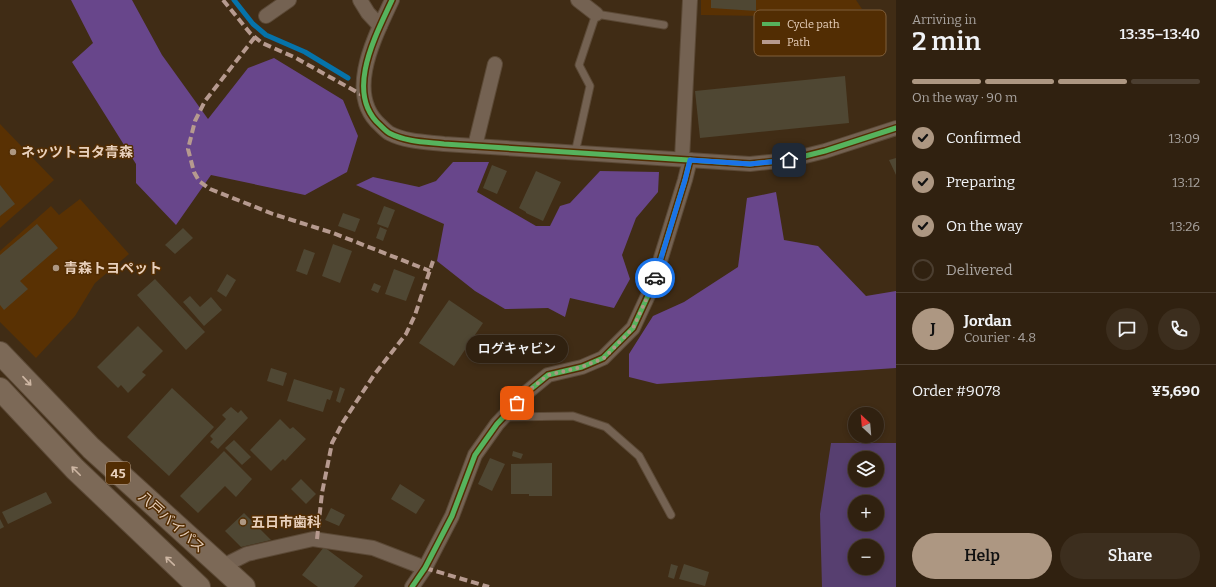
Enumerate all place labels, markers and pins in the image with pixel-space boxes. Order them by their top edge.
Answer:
pin [772,143,806,177]
place label: ネッツトヨタ青森 [21,144,133,161]
marker: ネッツトヨタ青森 [8,147,18,157]
place label: 青森トヨペット [64,260,162,277]
marker: 青森トヨペット [51,263,61,273]
callout: ログキャビン [466,335,568,363]
pin [500,386,534,420]
place label: 五日市歯科 [251,514,321,531]
marker: 五日市歯科 [238,517,248,527]

